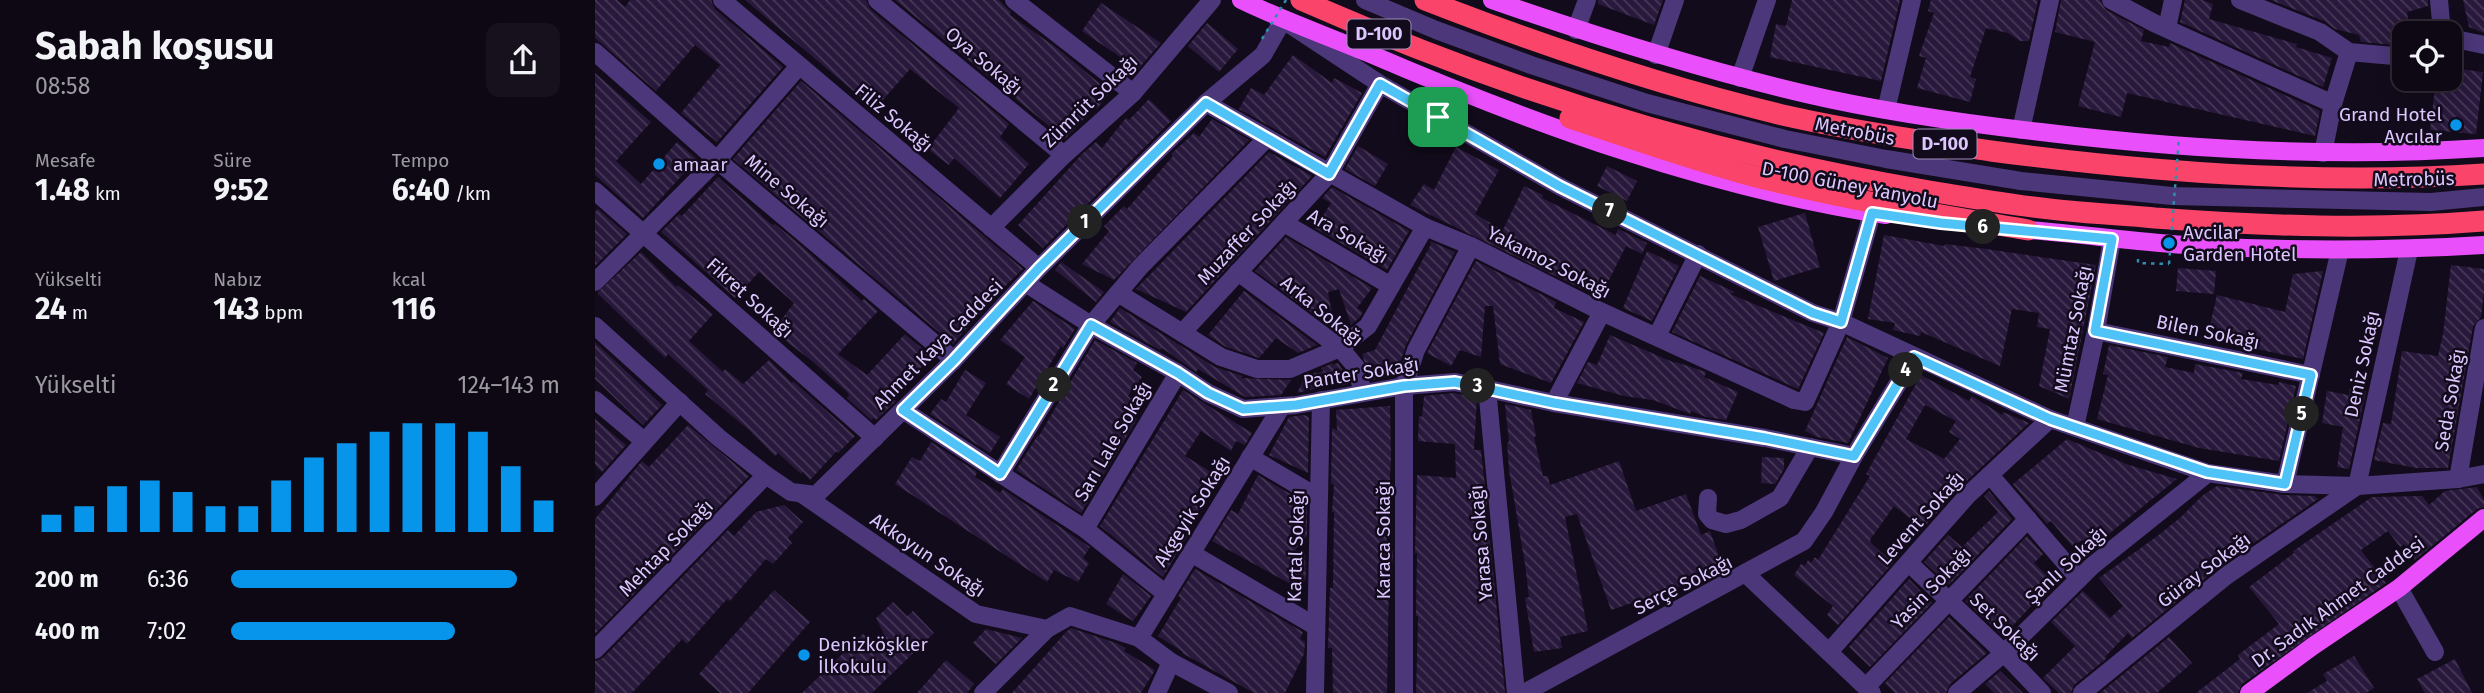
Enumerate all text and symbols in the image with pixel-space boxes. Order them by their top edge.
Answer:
road number: D-100 [1347,19,1411,48]
map controls [2392,21,2462,91]
button: locate [2392,21,2462,91]
street label: Oya Sokağı [941,22,1027,100]
text: Sabah koşusu [35,23,274,69]
button: share [486,23,560,97]
street label: Zümrüt Sokağı [1038,50,1142,152]
text: 08:58 [35,72,90,100]
street label: Filiz Sokağı [850,79,938,157]
pin [1408,87,1468,147]
icon: arrive [1419,98,1457,136]
place label: Grand Hotel Avcılar [2339,103,2443,148]
street label: Metrobüs [1813,112,1897,150]
marker: Grand Hotel Avcılar [2448,117,2464,133]
road number: D-100 [1913,130,1977,159]
text: Mesafe [35,149,96,172]
text: Süre [213,149,252,172]
text: Tempo [392,149,449,172]
street label: Mine Sokağı [740,149,834,233]
place label: amaar [673,153,728,176]
marker: amaar [651,156,667,172]
street label: D-100 Güney Yanyolu [1760,157,1940,213]
street label: Metrobüs [2373,167,2455,191]
text: 1.48 [35,172,90,208]
text: 9:52 [213,172,269,208]
text: 6:40 [392,172,450,208]
street label: Muzaffer Sokağı [1192,175,1302,289]
text: km [90,182,121,205]
text: /km [450,182,491,205]
pin: 7 [1593,194,1627,228]
text: 7 [1605,199,1614,222]
pin: 1 [1067,204,1103,240]
street label: Ara Sokağı [1304,204,1392,268]
text: 1 [1080,210,1089,233]
pin: 6 [1965,210,2001,244]
text: 6 [1977,215,1988,238]
street label: Yakamoz Sokağı [1483,221,1615,303]
place label: Avcilar Garden Hotel [2183,221,2297,266]
marker: Avcilar Garden Hotel [2161,235,2177,251]
street label: Fikret Sokağı [702,253,798,343]
street label: Mümtaz Sokağı [2049,264,2097,394]
text: Yükselti [35,268,102,291]
text: Nabız [213,268,262,291]
text: kcal [392,268,426,291]
street label: Arka Sokağı [1276,271,1368,351]
street label: Ahmet Kaya Caddesi [868,274,1008,414]
text: 24 [35,291,67,327]
text: 143 [213,291,259,327]
text: 116 [392,291,436,327]
text: m [67,301,88,324]
text: bpm [259,301,303,324]
street label: Deniz Sokağı [2339,308,2385,420]
street label: Bilen Sokağı [2154,310,2262,354]
street label: Seda Sokağı [2430,347,2470,453]
street label: Panter Sokağı [1301,352,1421,394]
pin: 4 [1889,352,1923,388]
text: 4 [1900,358,1911,381]
pin: 2 [1037,368,1071,402]
pin: 3 [1461,368,1495,404]
text: Yükselti [35,371,116,399]
text: 124–143 m [458,371,560,399]
text: 2 [1049,373,1058,396]
text: 3 [1473,374,1482,397]
street label: Sarı Lale Sokağı [1069,377,1157,505]
pin: 5 [2285,396,2319,432]
text: 5 [2296,402,2307,425]
street label: Akgeyik Sokağı [1149,451,1235,571]
street label: Levent Sokağı [1873,466,1969,570]
street label: Karaca Sokağı [1372,481,1395,599]
street label: Yarasa Sokağı [1464,484,1498,602]
street label: Kartal Sokağı [1283,489,1309,603]
street label: Mehtap Sokağı [614,495,718,601]
street label: Akkoyun Sokağı [866,508,990,602]
street label: Şanlı Sokağı [2020,521,2112,609]
street label: Güray Sokağı [2153,528,2255,612]
street label: Dr. Sadık Ahmet Caddesi [2247,531,2429,673]
street label: Yasin Sokağı [1886,542,1976,634]
street label: Serçe Sokağı [1630,550,1736,620]
text: 200 m [35,565,99,593]
text: 6:36 [147,565,189,593]
street label: Set Sokağı [1965,588,2045,666]
text: 400 m [35,617,100,645]
text: 7:02 [147,617,187,645]
place label: Denizköşkler İlkokulu [818,633,928,678]
marker: Denizköşkler İlkokulu [796,647,812,663]

